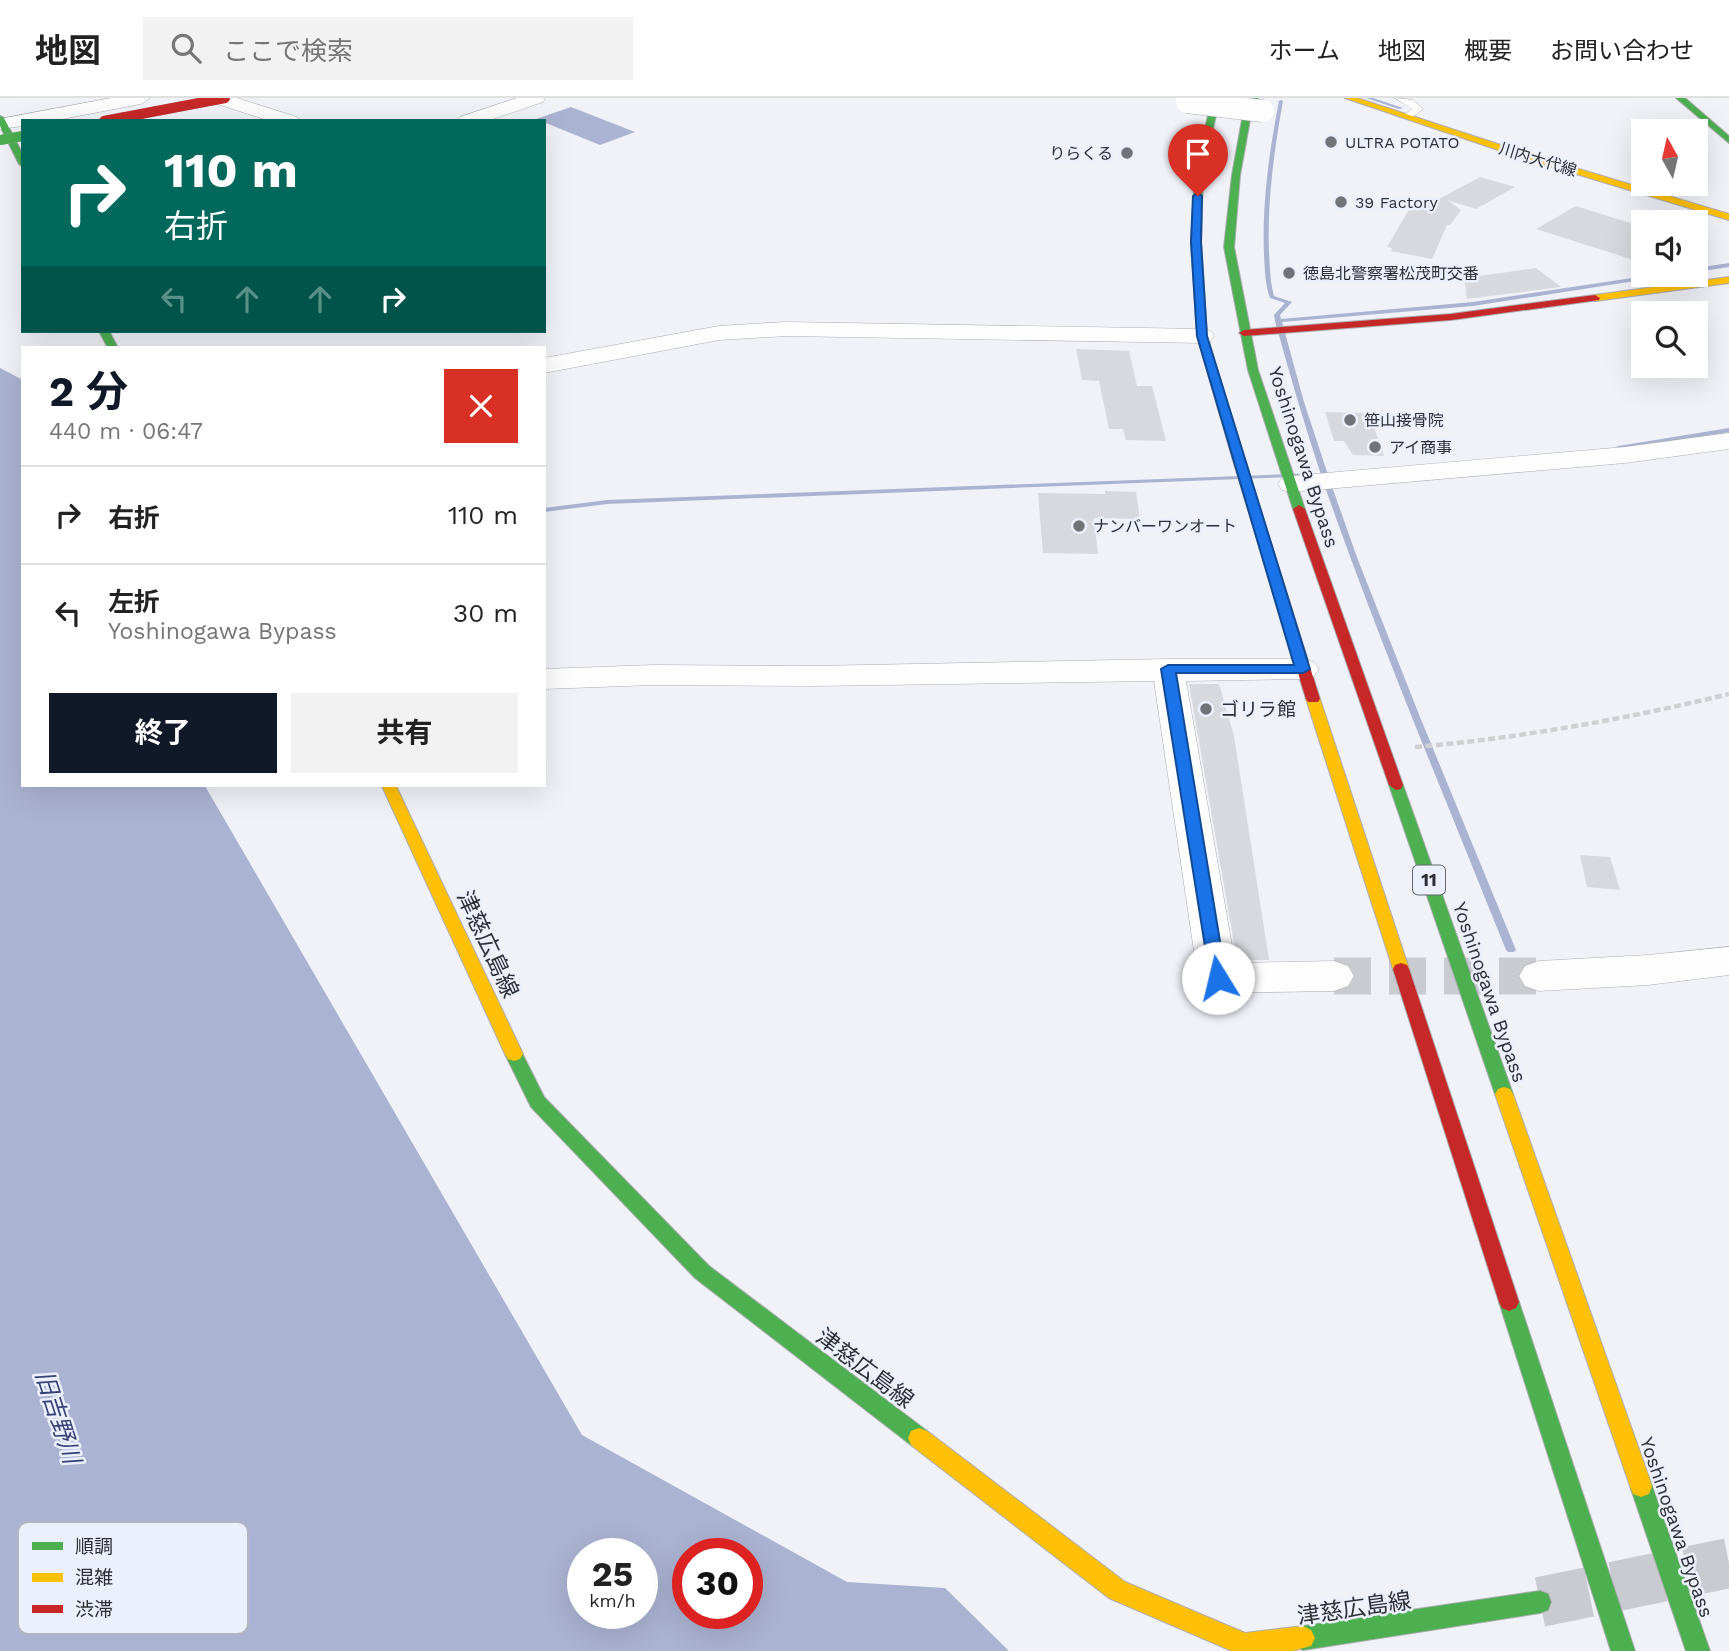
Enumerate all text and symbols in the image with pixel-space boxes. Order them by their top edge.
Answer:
search box [143,17,633,80]
icon: search [167,29,205,67]
text: 地図 [35,31,101,70]
text: ここで検索 [223,36,353,66]
text: ホーム [1269,37,1340,65]
text: 地図 [1378,37,1426,65]
text: 概要 [1464,37,1512,65]
text: お問い合わせ [1550,37,1694,65]
north arrow [1631,119,1708,196]
map controls [1631,119,1708,378]
pin [1168,124,1228,196]
place label: ULTRA POTATO [1345,133,1460,152]
marker: ULTRA POTATO [1323,134,1339,150]
icon: arrive [1179,135,1217,173]
street label: 川内大代線 [1497,139,1579,180]
text: 110 m [164,141,298,199]
place label: りらくる [1049,144,1113,163]
marker: りらくる [1119,145,1135,161]
icon: right [49,147,140,238]
place label: 39 Factory [1355,193,1438,212]
marker: 39 Factory [1333,194,1349,210]
text: 右折 [164,207,228,245]
button: sound [1631,210,1708,287]
place label: 徳島北警察署松茂町交番 [1303,264,1479,283]
marker: 徳島北警察署松茂町交番 [1281,265,1297,281]
icon: left [155,280,193,318]
icon: ahead [228,280,266,318]
icon: ahead [301,280,339,318]
icon: right [374,280,412,318]
button: search [1631,301,1708,378]
street label: Yoshinogawa Bypass [1263,364,1344,551]
text: 2 分 [49,367,128,416]
button: close [444,369,518,443]
place label: 笹山接骨院 [1364,411,1444,430]
marker: 笹山接骨院 [1342,412,1358,428]
text: 440 m · 06:47 [49,418,203,445]
place label: アイ商事 [1389,438,1452,457]
marker: アイ商事 [1367,439,1383,455]
icon: right [49,496,87,534]
text: 110 m [448,500,518,530]
text: 右折 [108,503,160,533]
place label: ナンバーワンオート [1093,517,1237,536]
marker: ナンバーワンオート [1071,518,1087,534]
text: 左折 [108,587,160,617]
icon: left [49,594,87,632]
text: 30 m [453,598,518,628]
text: Yoshinogawa Bypass [108,618,337,645]
button: 終了 [49,693,277,773]
button: 共有 [291,693,518,773]
place label: ゴリラ館 [1220,698,1296,721]
marker: ゴリラ館 [1198,701,1214,717]
road number: 11 [1413,866,1445,894]
street label: 津慈広島線 [451,886,524,1002]
street label: Yoshinogawa Bypass [1448,899,1531,1085]
position arrow [1181,941,1255,1015]
street label: 津慈広島線 [811,1323,919,1414]
water label: 旧吉野川 [30,1367,87,1470]
street label: Yoshinogawa Bypass [1635,1434,1718,1620]
legend [18,1522,248,1634]
text: 順調 [75,1535,113,1558]
speed limit sign: 30 [672,1538,763,1629]
text: 25 [592,1553,633,1595]
text: 混雑 [75,1566,113,1589]
street label: 津慈広島線 [1295,1587,1413,1630]
text: km/h [589,1590,636,1611]
text: 渋滞 [75,1598,113,1621]

